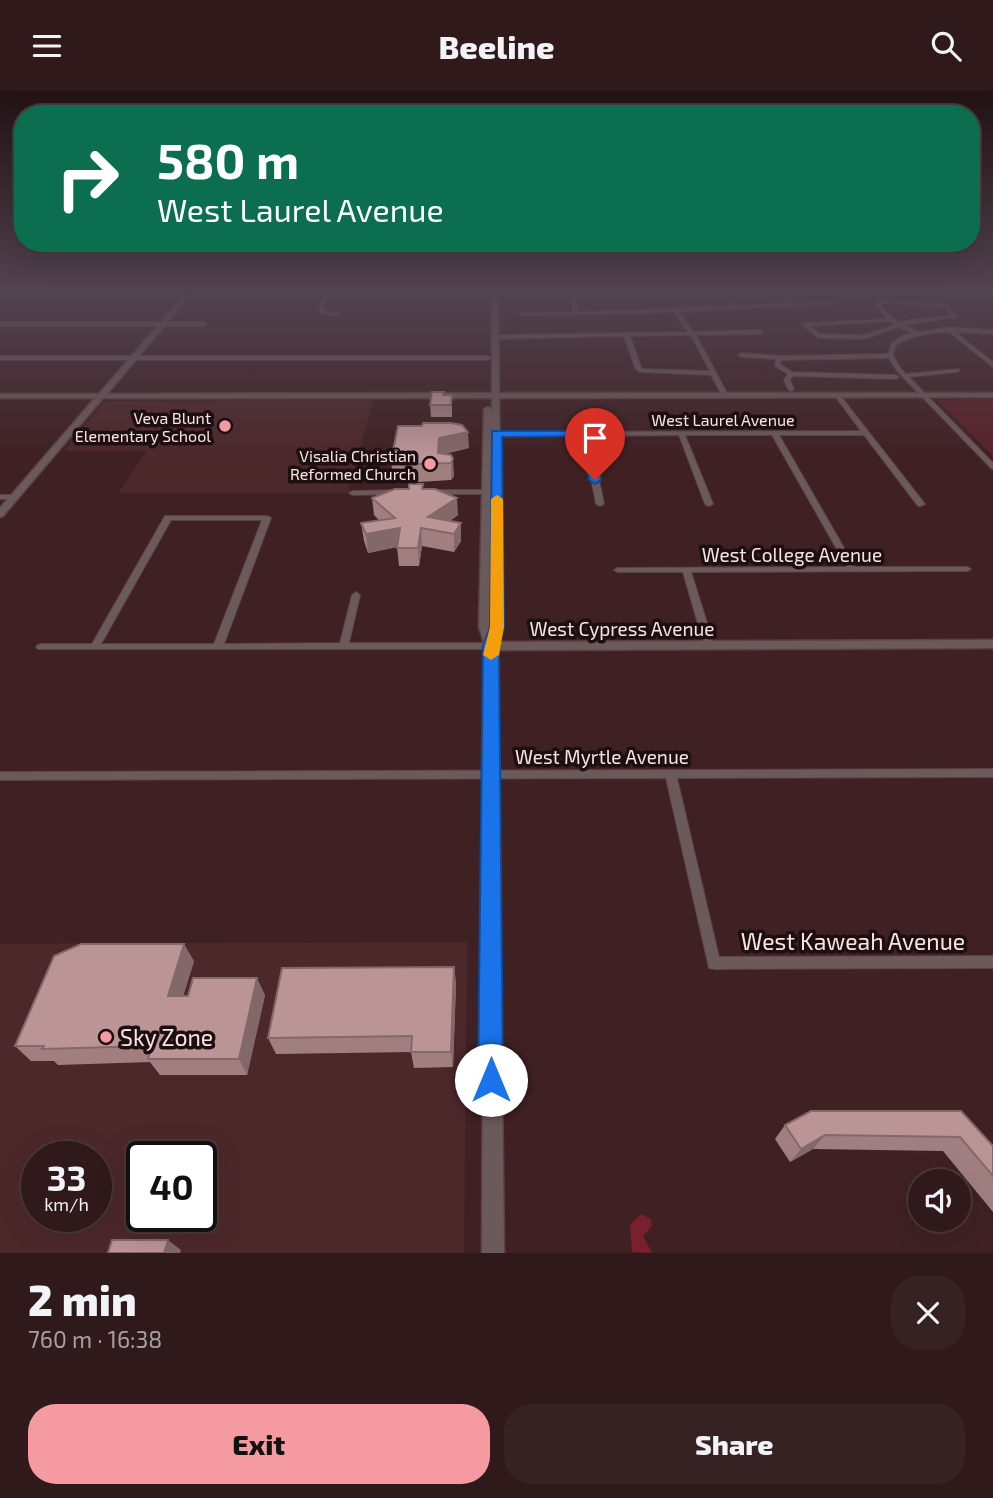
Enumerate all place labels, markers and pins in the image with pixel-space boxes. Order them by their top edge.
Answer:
place label: Veva Blunt Elementary School [75,408,211,445]
pin [565,408,625,480]
marker: Veva Blunt Elementary School [217,418,233,434]
place label: Visalia Christian Reformed Church [290,446,416,483]
marker: Visalia Christian Reformed Church [422,456,438,472]
place label: Sky Zone [120,1023,213,1051]
marker: Sky Zone [98,1029,114,1045]

